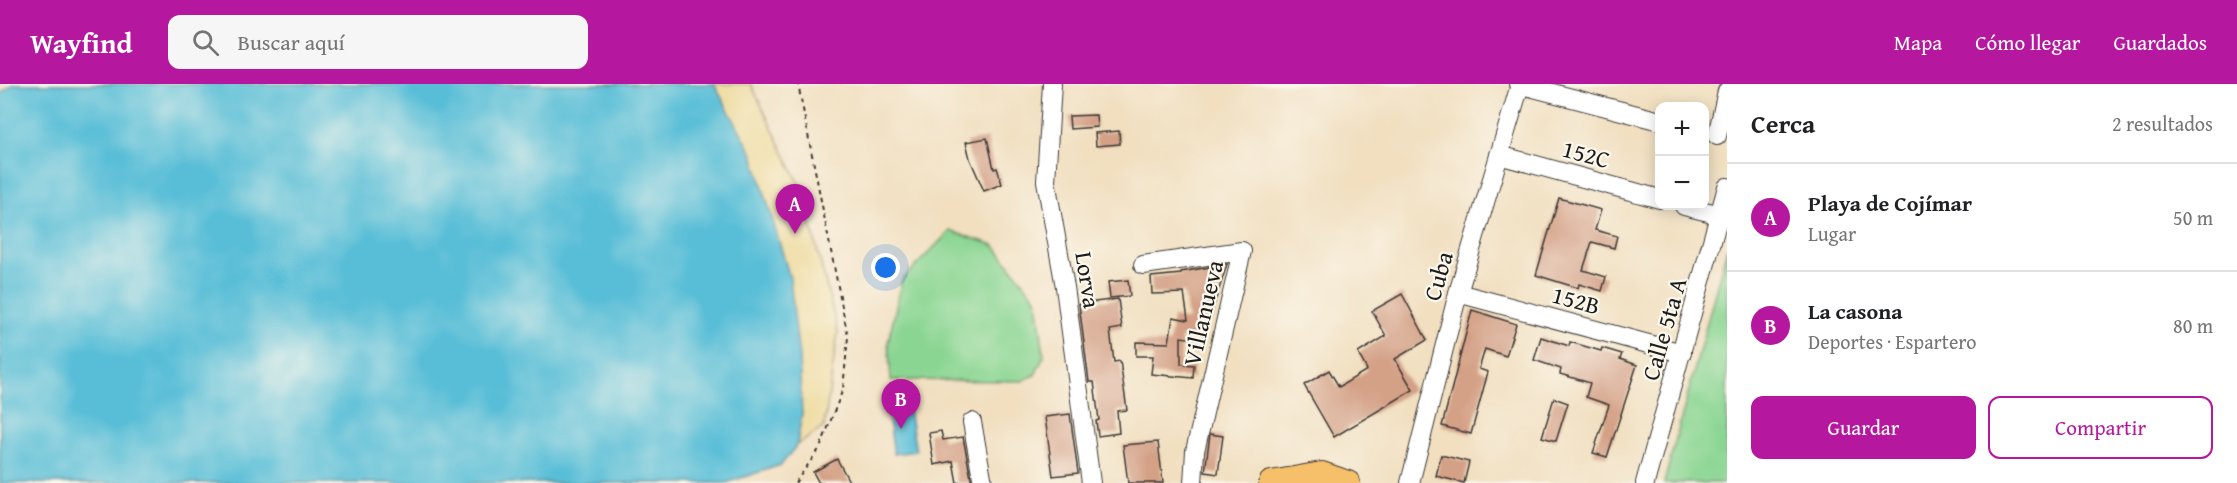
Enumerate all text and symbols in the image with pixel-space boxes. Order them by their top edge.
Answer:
search box [168,15,588,69]
text: Wayfind [30,22,132,63]
icon: search [189,26,222,59]
text: Buscar aquí [237,26,345,58]
text: Mapa [1894,27,1942,58]
text: Cómo llegar [1975,27,2080,58]
text: Guardados [2113,27,2207,58]
map controls [1655,102,1709,210]
button: + [1655,102,1709,156]
text: Cerca [1751,104,1815,143]
text: 2 resultados [2112,109,2213,138]
street label: 152C [1558,131,1614,177]
button: − [1655,156,1709,210]
pin: A [776,184,814,234]
text: Playa de Cojímar [1808,187,1972,219]
text: A [1764,203,1777,232]
text: 50 m [2173,203,2213,232]
text: Lugar [1808,219,1856,248]
street label: Cuba [1414,247,1462,305]
street label: Lorva [1066,249,1110,311]
your location [871,253,900,282]
street label: Villanueva [1174,256,1232,369]
street label: Calle 5ta A [1633,273,1696,385]
street label: 152B [1548,277,1604,323]
text: La casona [1808,295,1902,327]
text: B [1764,311,1777,340]
text: 80 m [2173,311,2213,340]
text: Deportes · Espartero [1808,327,1976,356]
pin: B [882,380,920,429]
button: Guardar [1751,396,1976,459]
button: Compartir [1988,396,2213,459]

